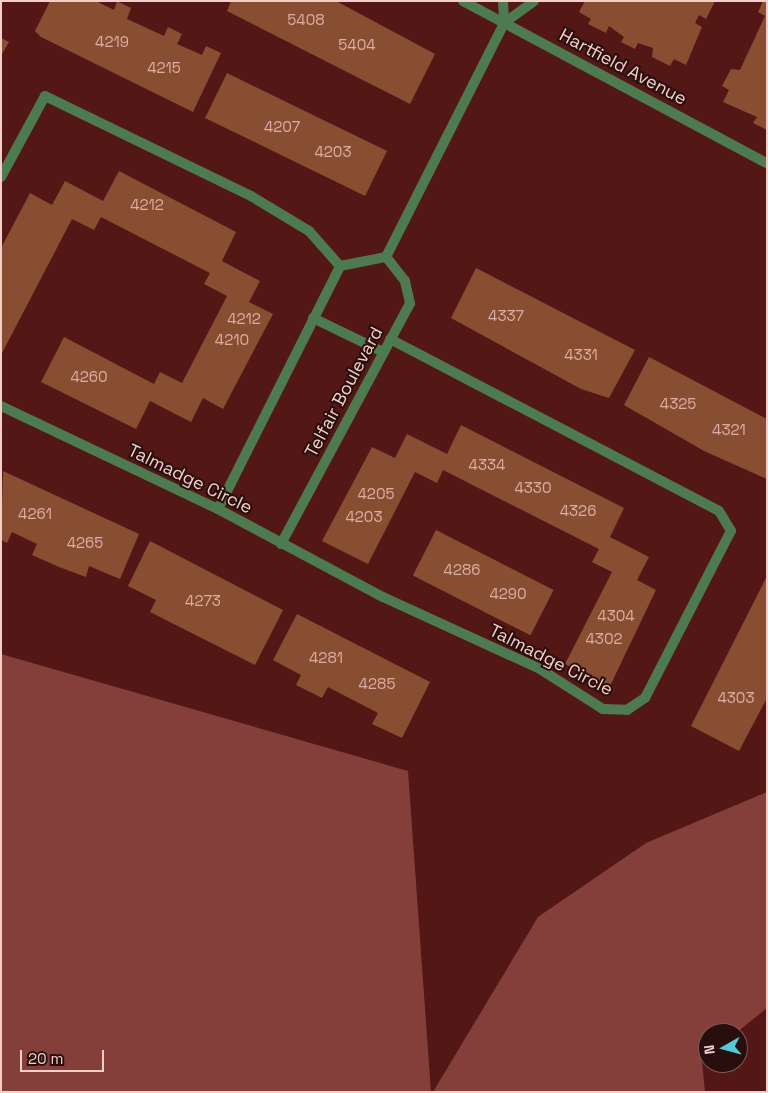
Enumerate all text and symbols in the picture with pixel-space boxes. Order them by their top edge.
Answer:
house number: 5408 [287,11,325,29]
street label: Hartfield Avenue [555,24,691,110]
house number: 4219 [95,33,129,51]
house number: 5404 [338,36,376,54]
house number: 4215 [147,59,181,77]
house number: 4207 [264,118,300,136]
house number: 4203 [314,143,352,161]
house number: 4212 [130,196,164,214]
house number: 4337 [488,307,524,325]
house number: 4212 [227,310,261,328]
street label: Telfair Boulevard [301,323,387,461]
house number: 4210 [215,331,249,349]
house number: 4331 [564,346,598,364]
house number: 4260 [70,368,108,386]
house number: 4325 [660,395,696,413]
house number: 4321 [712,421,746,439]
street label: Talmadge Circle [124,439,256,519]
house number: 4334 [469,456,505,474]
house number: 4330 [514,479,552,497]
house number: 4205 [357,485,395,503]
house number: 4326 [560,502,596,520]
house number: 4261 [18,505,52,523]
house number: 4203 [345,508,383,526]
house number: 4265 [67,534,103,552]
house number: 4286 [444,561,480,579]
house number: 4290 [489,585,527,603]
house number: 4273 [185,592,221,610]
house number: 4304 [597,607,635,625]
street label: Talmadge Circle [485,619,617,701]
house number: 4302 [585,630,623,648]
house number: 4281 [309,649,343,667]
house number: 4285 [359,675,395,693]
house number: 4303 [717,689,755,707]
north arrow [698,1023,748,1073]
scale bar [22,1040,106,1072]
text: N [700,1044,719,1055]
text: 20 m [28,1049,63,1068]

